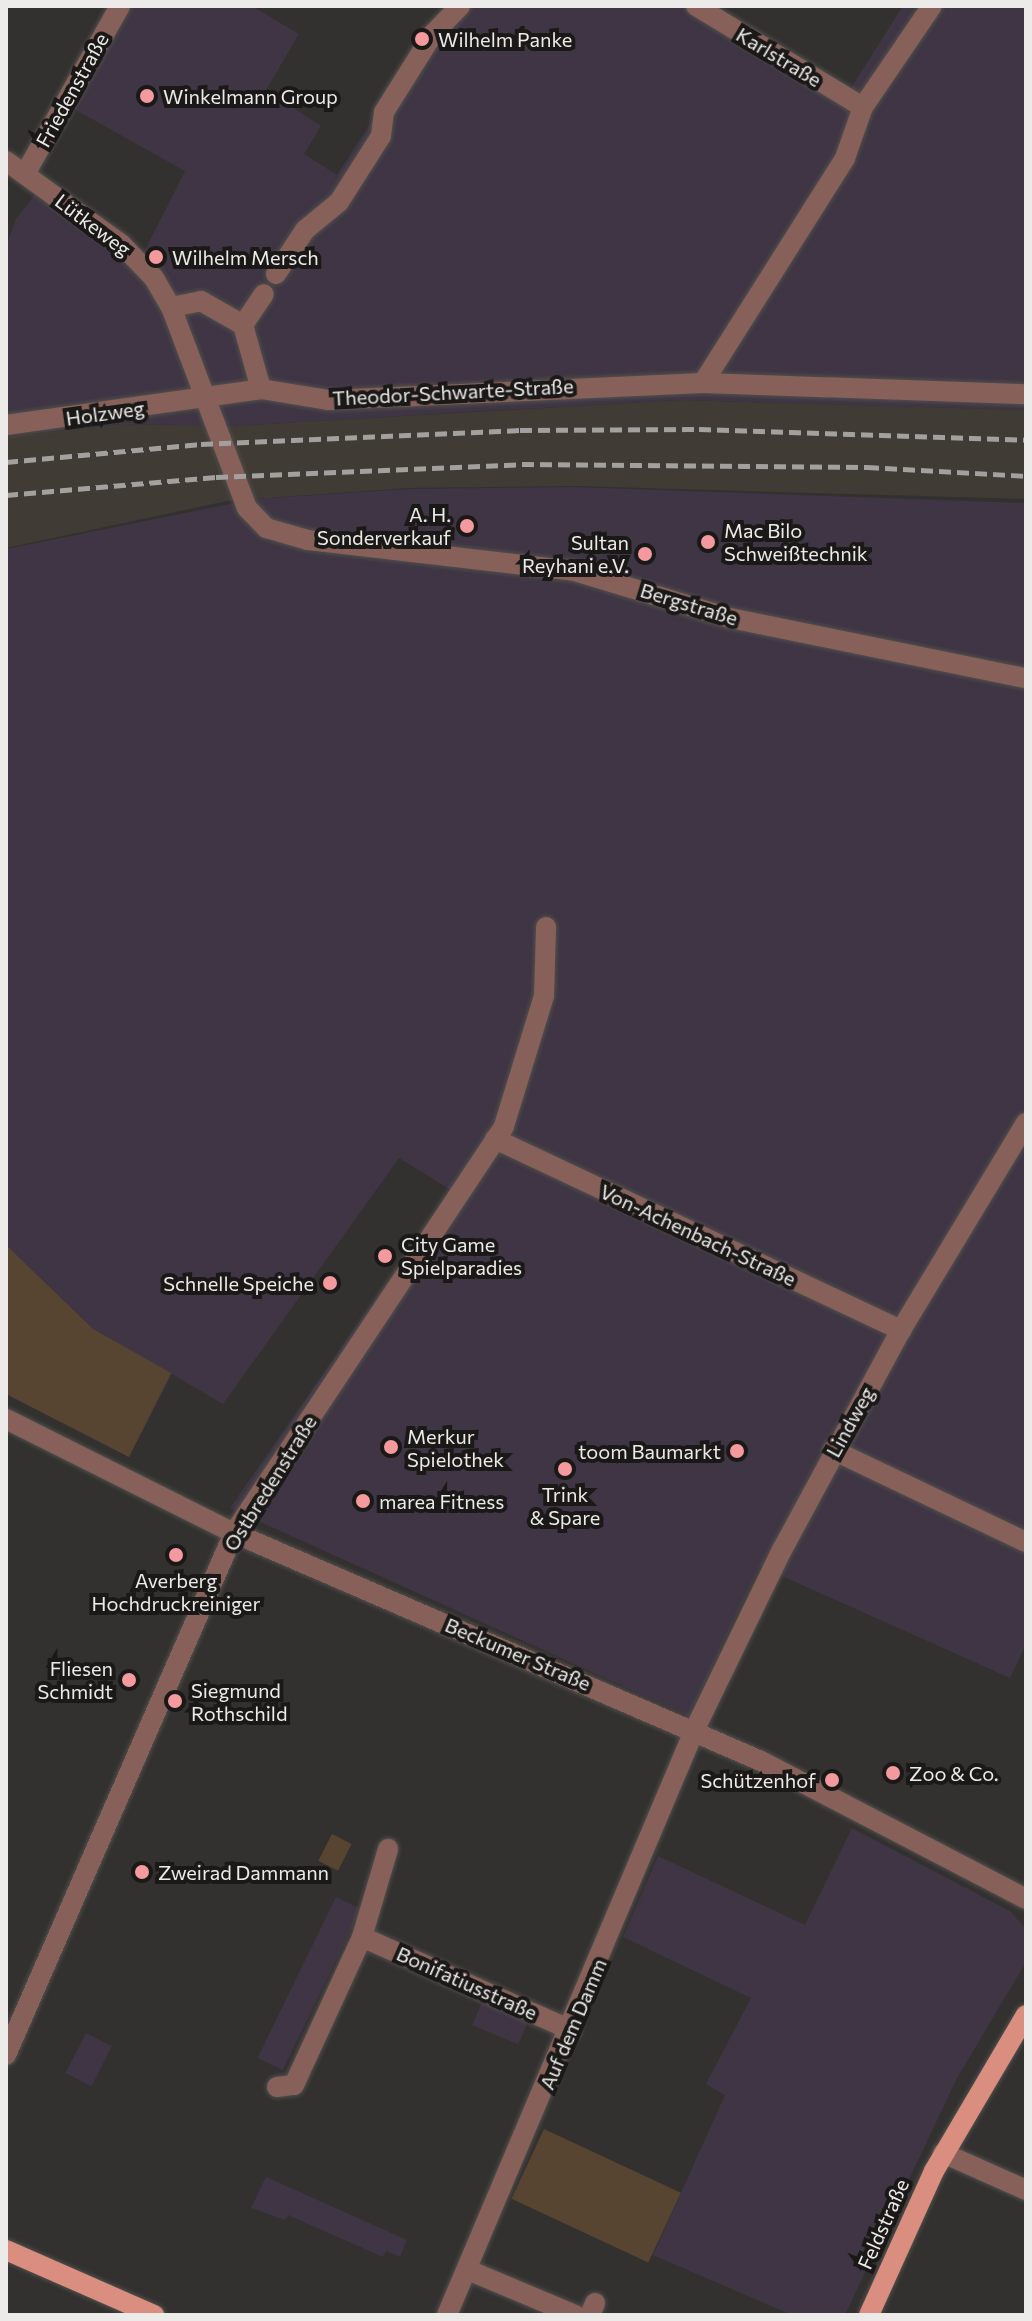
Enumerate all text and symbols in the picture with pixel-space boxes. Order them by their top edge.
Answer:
street label: Karlstraße [732,22,826,92]
place label: Wilhelm Panke [438,27,572,51]
street label: Friedenstraße [31,29,113,151]
marker: Wilhelm Panke [413,30,431,48]
place label: Winkelmann Group [163,84,338,108]
marker: Winkelmann Group [138,87,156,105]
street label: Lütkeweg [50,189,136,261]
place label: Wilhelm Mersch [172,245,319,269]
marker: Wilhelm Mersch [147,248,165,266]
street label: Theodor-Schwarte-Straße [332,374,574,410]
street label: Holzweg [64,396,146,430]
place label: A. H. Sonderverkauf [317,502,451,549]
marker: A. H. Sonderverkauf [458,517,476,535]
place label: Mac Bilo Schweißtechnik [724,518,868,565]
place label: Sultan Reyhani e.V. [522,530,629,577]
marker: Mac Bilo Schweißtechnik [699,533,717,551]
marker: Sultan Reyhani e.V. [636,545,654,563]
street label: Bergstraße [637,578,741,630]
street label: Von-Achenbach-Straße [596,1179,800,1291]
place label: City Game Spielparadies [401,1232,522,1279]
marker: City Game Spielparadies [376,1247,394,1265]
place label: Schnelle Speiche [163,1271,314,1295]
marker: Schnelle Speiche [321,1274,339,1292]
street label: Lindweg [821,1383,879,1461]
street label: Ostbredenstraße [219,1411,321,1555]
place label: Merkur Spielothek [407,1424,504,1471]
marker: Merkur Spielothek [382,1438,400,1456]
place label: toom Baumarkt [578,1439,721,1463]
marker: toom Baumarkt [728,1442,746,1460]
marker: Trink & Spare [556,1460,574,1478]
place label: Trink & Spare [530,1482,600,1529]
place label: marea Fitness [379,1489,504,1513]
marker: marea Fitness [354,1492,372,1510]
marker: Averberg Hochdruckreiniger [167,1546,185,1564]
place label: Averberg Hochdruckreiniger [92,1568,260,1615]
street label: Beckumer Straße [442,1613,594,1695]
place label: Fliesen Schmidt [38,1656,113,1703]
marker: Fliesen Schmidt [120,1671,138,1689]
place label: Siegmund Rothschild [191,1678,287,1725]
marker: Siegmund Rothschild [166,1692,184,1710]
place label: Zoo & Co. [909,1761,999,1785]
marker: Zoo & Co. [884,1764,902,1782]
place label: Schützenhof [700,1768,816,1792]
marker: Schützenhof [823,1771,841,1789]
place label: Zweirad Dammann [158,1860,329,1884]
marker: Zweirad Dammann [133,1863,151,1881]
street label: Bonifatiusstraße [393,1941,541,2025]
street label: Auf dem Damm [535,1955,611,2093]
street label: Feldstraße [852,2175,914,2273]

